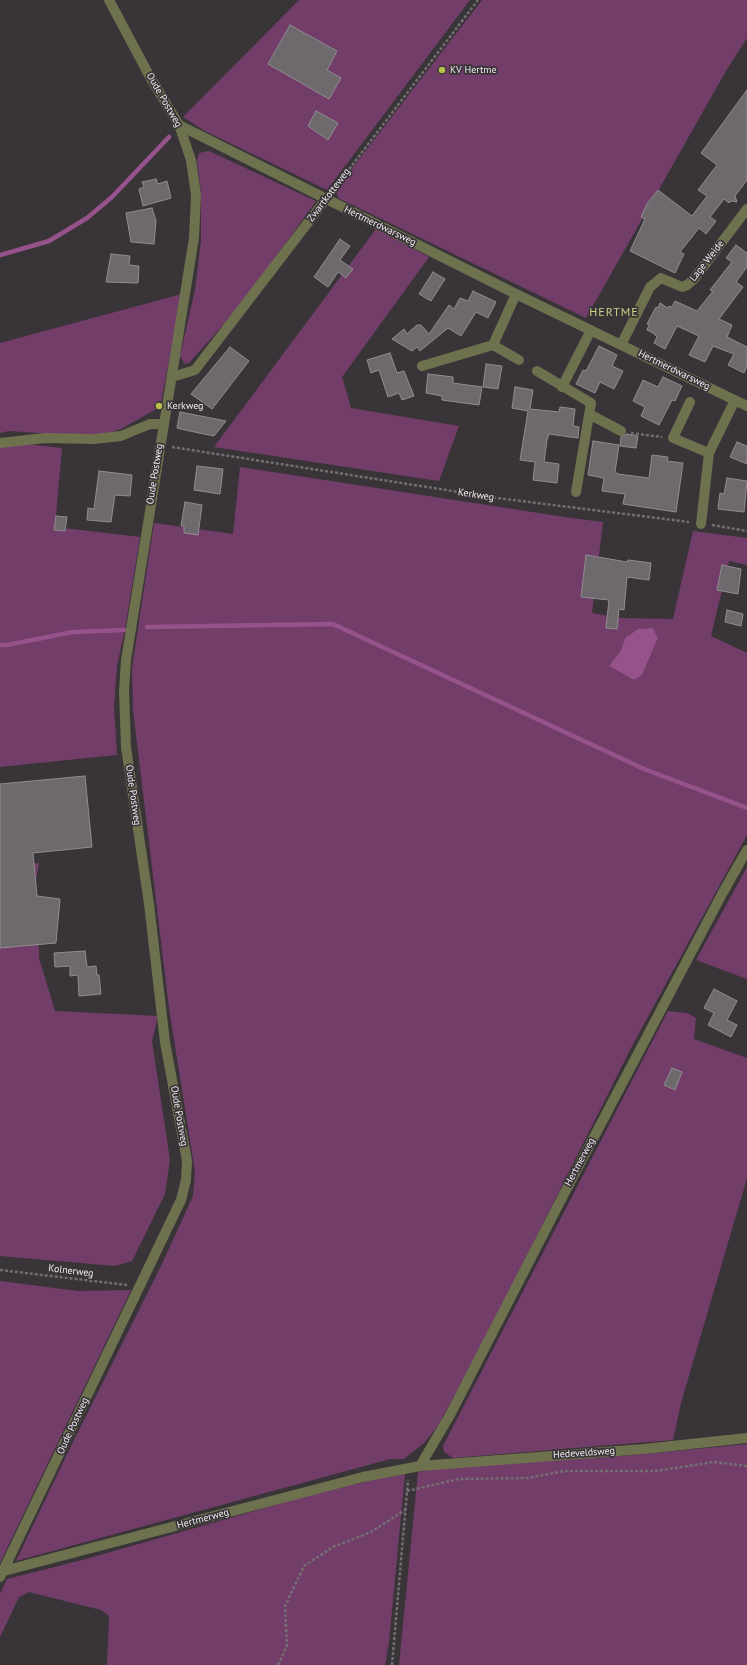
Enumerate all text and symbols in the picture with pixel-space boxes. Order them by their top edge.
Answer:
place label: KV Hertme [450,64,497,76]
marker: KV Hertme [437,65,447,75]
street label: Oude Postweg [144,71,184,129]
street label: Zwartkotteweg [305,166,353,224]
street label: Hertmerdwarsweg [342,203,418,249]
street label: Lage Weide [687,238,727,284]
district label: HERTME [589,306,639,320]
street label: Hertmerdwarsweg [636,347,712,393]
place label: Kerkweg [167,400,203,412]
marker: Kerkweg [154,401,164,411]
street label: Oude Postweg [144,443,166,505]
street label: Kerkweg [457,486,495,504]
street label: Oude Postweg [123,764,143,826]
street label: Oude Postweg [168,1085,190,1147]
street label: Hertmerweg [562,1136,598,1188]
street label: Kolnerweg [48,1262,94,1280]
street label: Oude Postweg [55,1396,91,1456]
street label: Hedeveldsweg [553,1445,615,1461]
street label: Hertmerweg [176,1506,230,1532]

